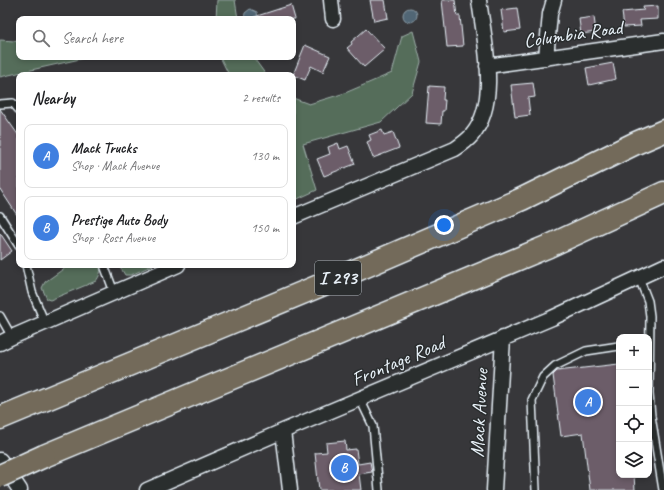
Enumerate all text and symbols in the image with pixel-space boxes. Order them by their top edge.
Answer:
street label: Columbia Road [522,14,627,53]
search box [16,16,296,60]
icon: search [30,27,52,49]
text: Search here [62,29,123,48]
text: Nearby [32,88,75,109]
text: 2 results [242,90,280,106]
text: Mack Trucks [71,139,136,158]
text: A [43,148,49,164]
text: 130 m [251,148,279,164]
text: Shop · Mack Avenue [71,158,159,174]
text: Prestige Auto Body [71,211,167,230]
your location [434,215,454,235]
text: B [43,220,49,236]
text: 150 m [251,220,279,236]
text: Shop · Ross Avenue [71,230,155,246]
road number: I 293 [315,261,361,295]
street label: Frontage Road [348,329,451,392]
map controls [616,334,652,478]
button: + [616,334,652,370]
street label: Mack Avenue [464,367,494,458]
button: − [616,370,652,406]
pin: A [575,387,601,417]
button: locate [616,406,652,442]
button: layers [616,442,652,478]
pin: B [331,453,357,483]

